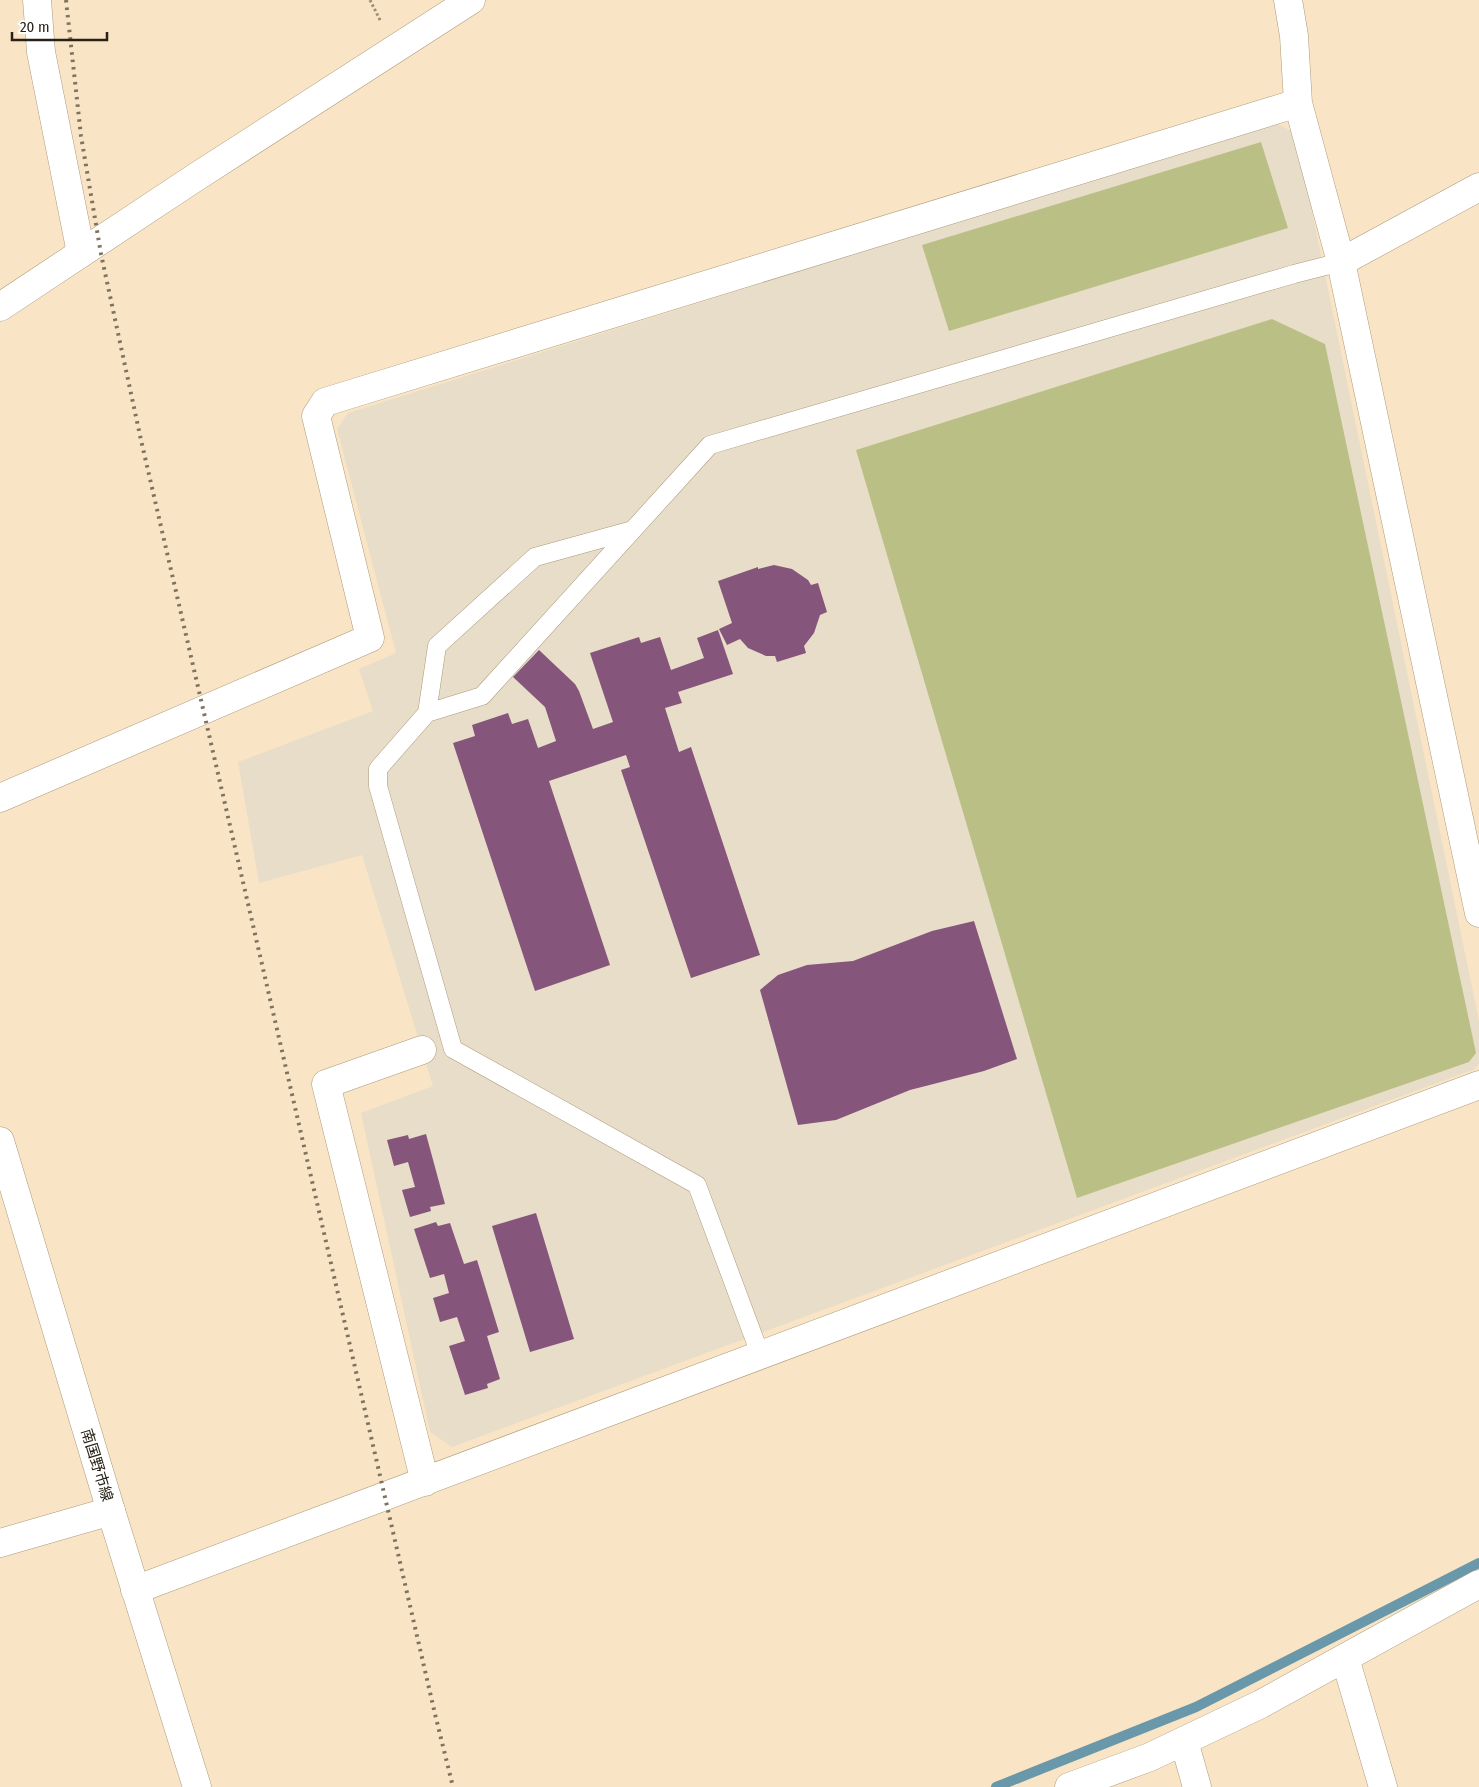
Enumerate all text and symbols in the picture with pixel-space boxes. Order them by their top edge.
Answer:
scale bar [12,10,108,42]
text: 20 m [20,18,50,36]
street label: 南国野市線 [77,1426,117,1504]

